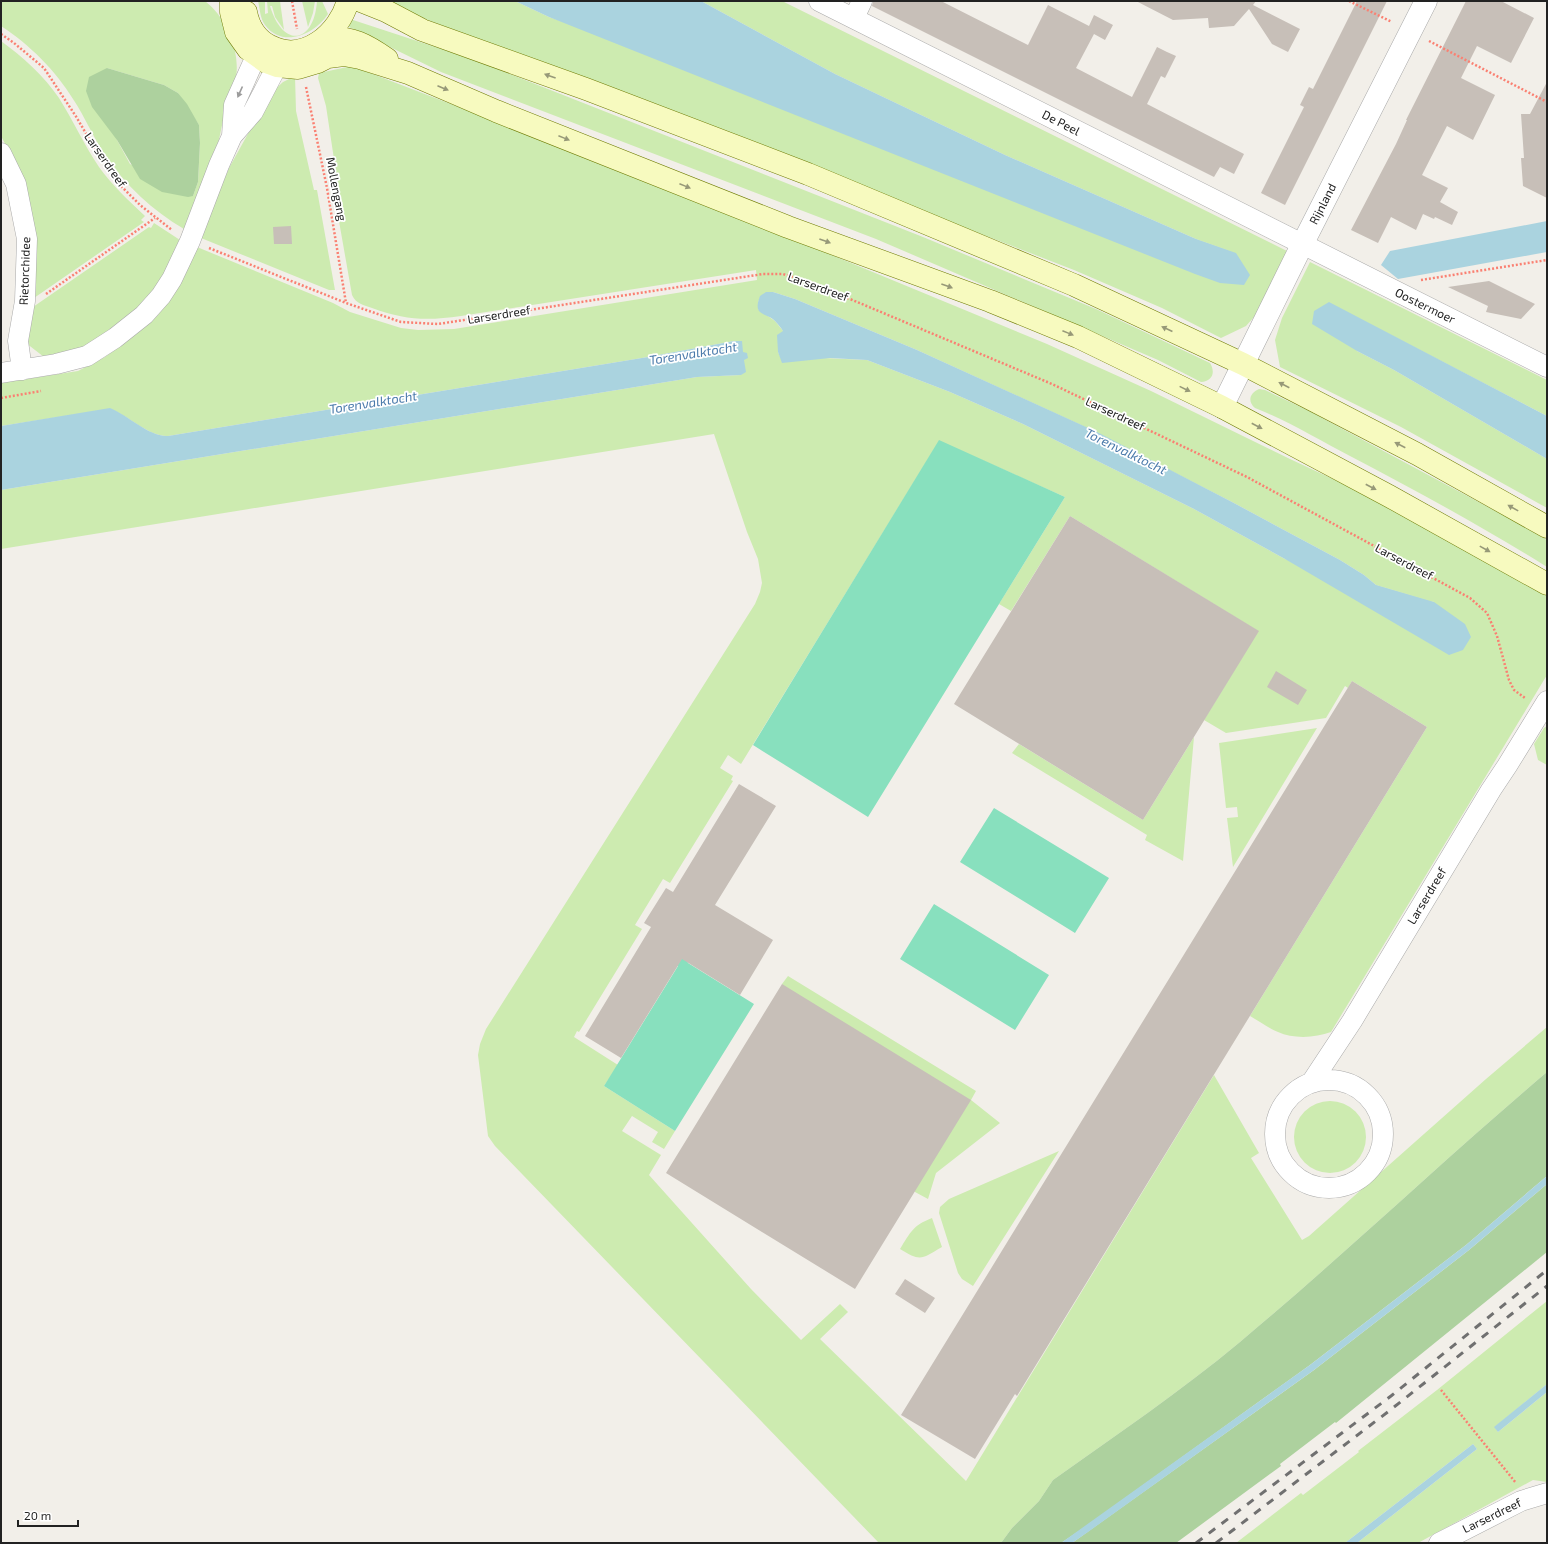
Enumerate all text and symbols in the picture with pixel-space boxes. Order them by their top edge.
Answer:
one-way arrow [543,73,555,79]
one-way arrow [237,86,243,97]
one-way arrow [438,86,450,92]
street label: De Peel [1040,107,1083,138]
street label: Larserdreef [82,129,130,190]
one-way arrow [558,135,570,141]
street label: Mollengang [324,156,350,222]
street label: Rijnland [1306,181,1339,227]
one-way arrow [679,183,691,189]
street label: Rietorchidee [16,237,32,305]
one-way arrow [819,238,831,244]
street label: Larserdreef [786,269,851,304]
one-way arrow [941,283,953,289]
street label: Oostermoer [1393,284,1458,326]
street label: Larserdreef [466,302,532,326]
one-way arrow [1161,326,1173,332]
one-way arrow [1062,330,1073,336]
water label: Torenvalktocht [648,338,738,368]
one-way arrow [1278,382,1290,388]
one-way arrow [1179,386,1191,392]
water label: Torenvalktocht [328,387,418,417]
street label: Larserdreef [1084,393,1148,433]
one-way arrow [1251,422,1262,429]
water label: Torenvalktocht [1083,424,1170,478]
one-way arrow [1394,442,1405,448]
one-way arrow [1366,483,1377,490]
one-way arrow [1507,504,1519,511]
street label: Larserdreef [1373,540,1436,582]
one-way arrow [1479,546,1491,553]
street label: Larserdreef [1404,864,1449,926]
street label: Larserdreef [1460,1495,1524,1535]
scale bar [18,1502,78,1528]
text: 20 m [24,1508,51,1522]

